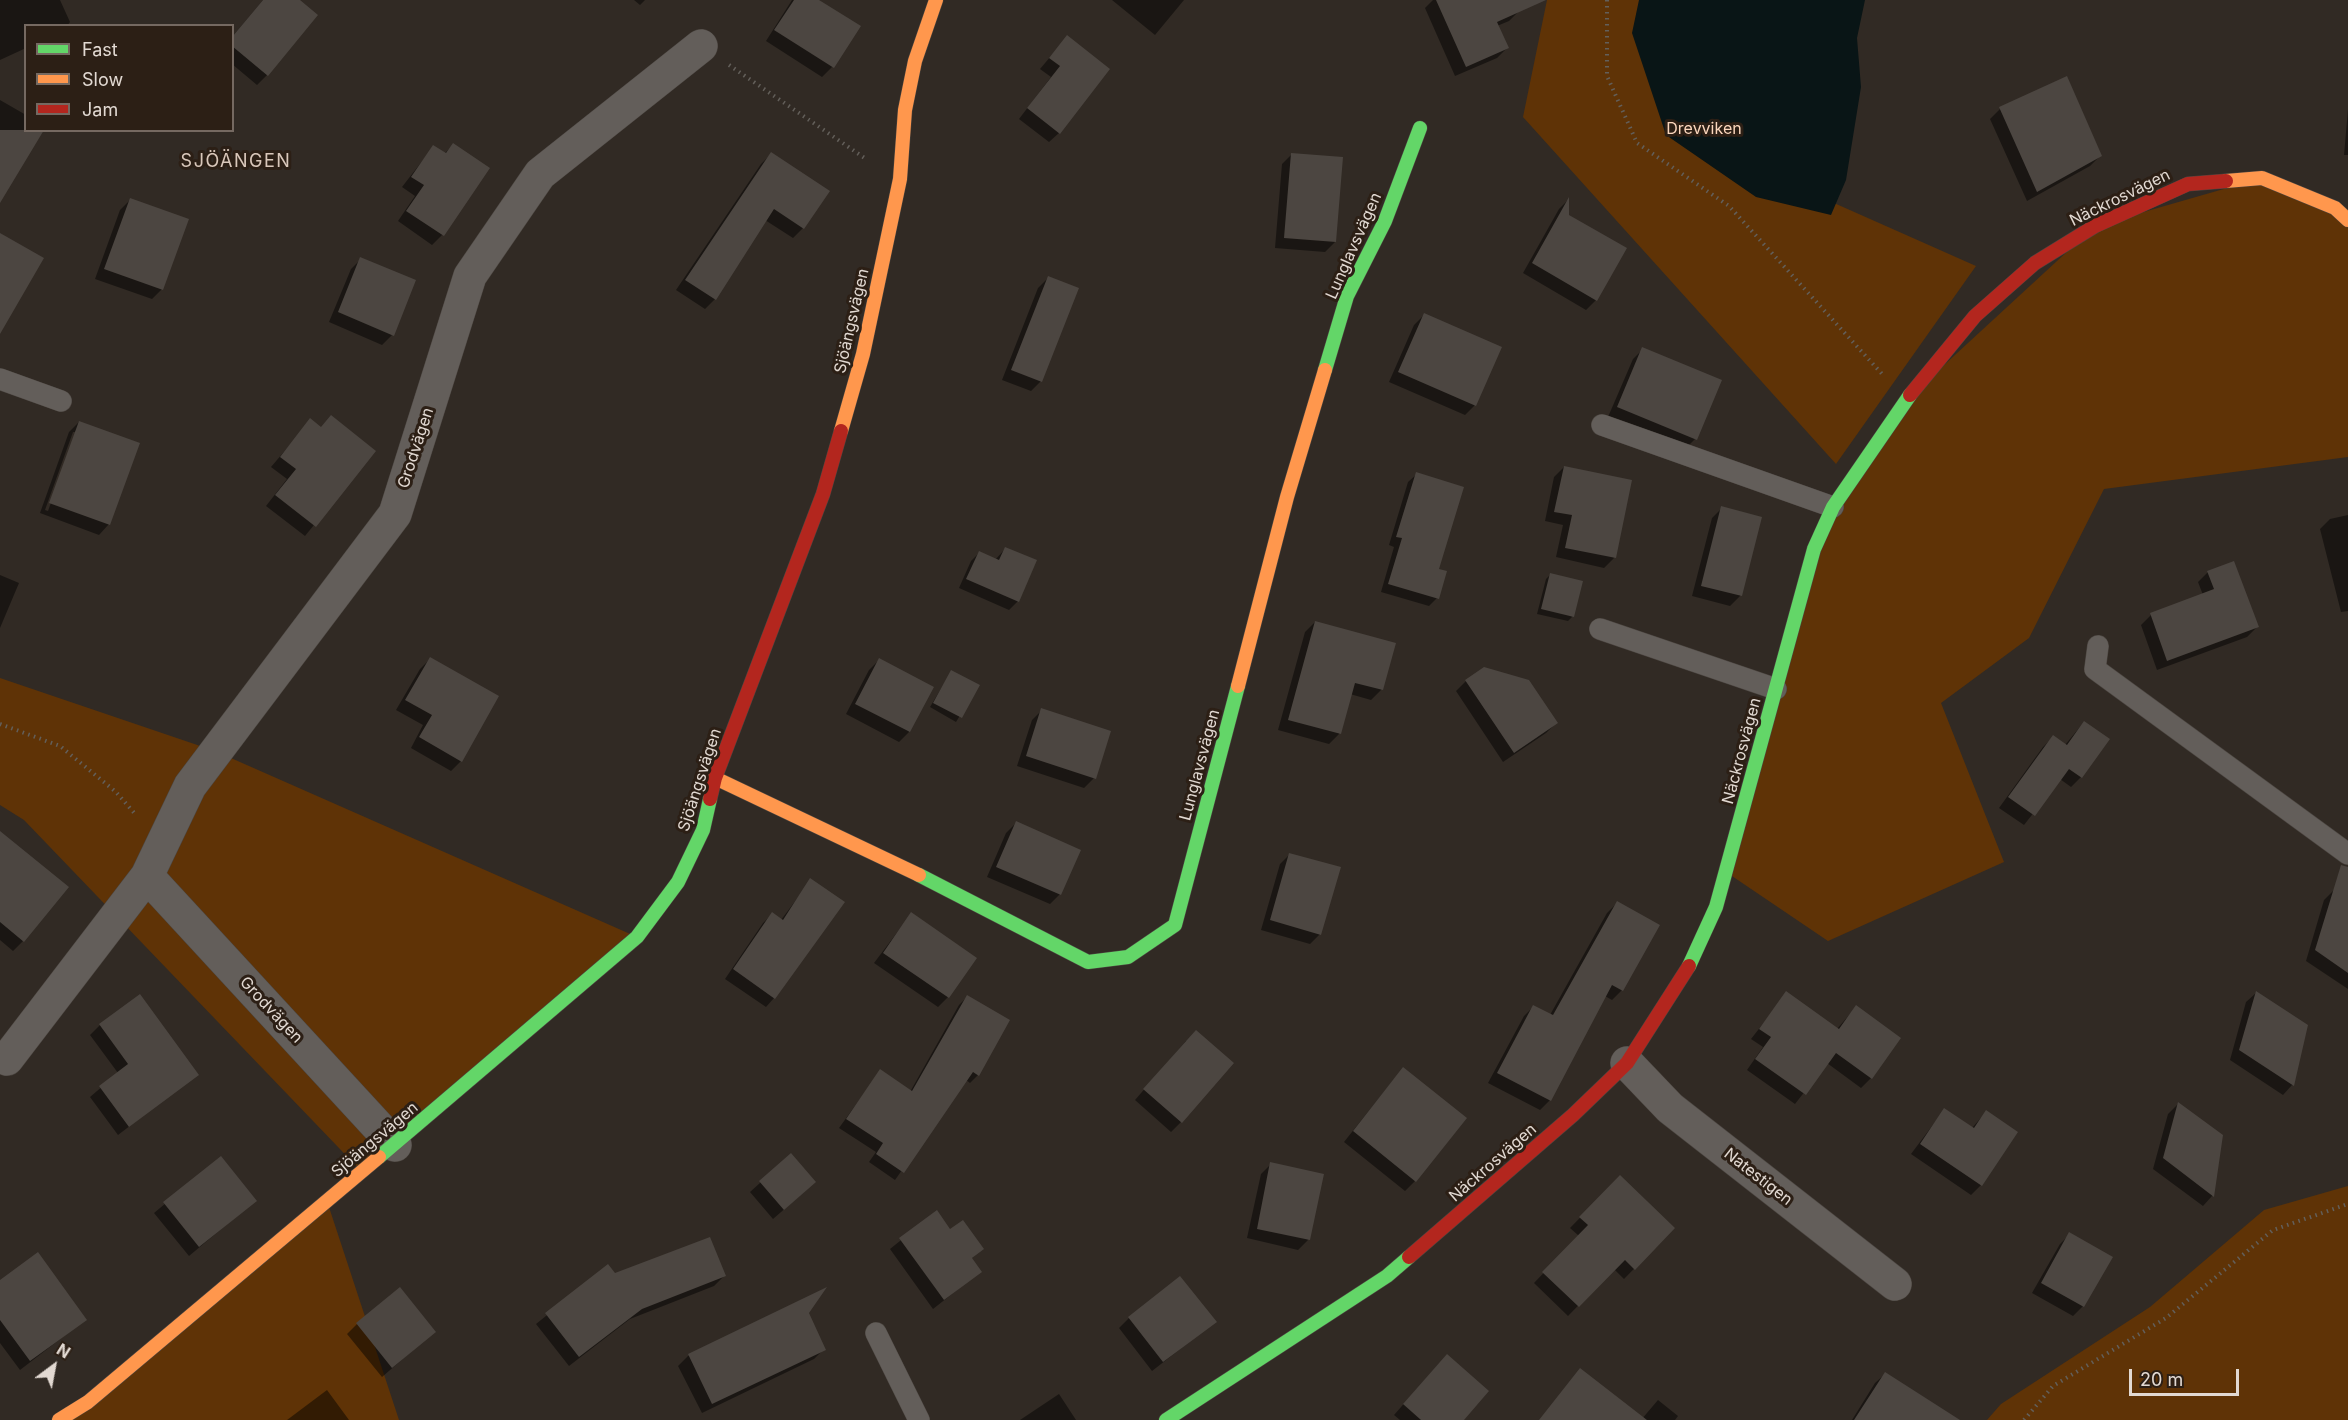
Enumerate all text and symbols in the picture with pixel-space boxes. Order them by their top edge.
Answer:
legend [24,24,234,132]
text: Fast [82,39,118,60]
text: Slow [82,69,123,90]
text: Jam [82,99,118,120]
park label: Drevviken [1666,119,1742,139]
district label: SJÖÄNGEN [181,151,291,173]
street label: Näckrosvägen [2067,165,2173,231]
street label: Lunglavsvägen [1322,190,1386,302]
street label: Sjöängsvägen [831,267,873,375]
street label: Grodvägen [394,405,438,491]
street label: Näckrosvägen [1719,696,1765,806]
street label: Lunglavsvägen [1176,707,1224,823]
street label: Sjöängsvägen [674,726,726,834]
street label: Grodvägen [235,973,307,1047]
street label: Sjöängsvägen [328,1098,422,1182]
street label: Näckrosvägen [1445,1120,1541,1206]
street label: Natestigen [1720,1144,1796,1210]
north arrow [24,1336,84,1396]
text: N [53,1339,74,1362]
scale bar [2132,1357,2242,1395]
text: 20 m [2140,1369,2183,1390]

